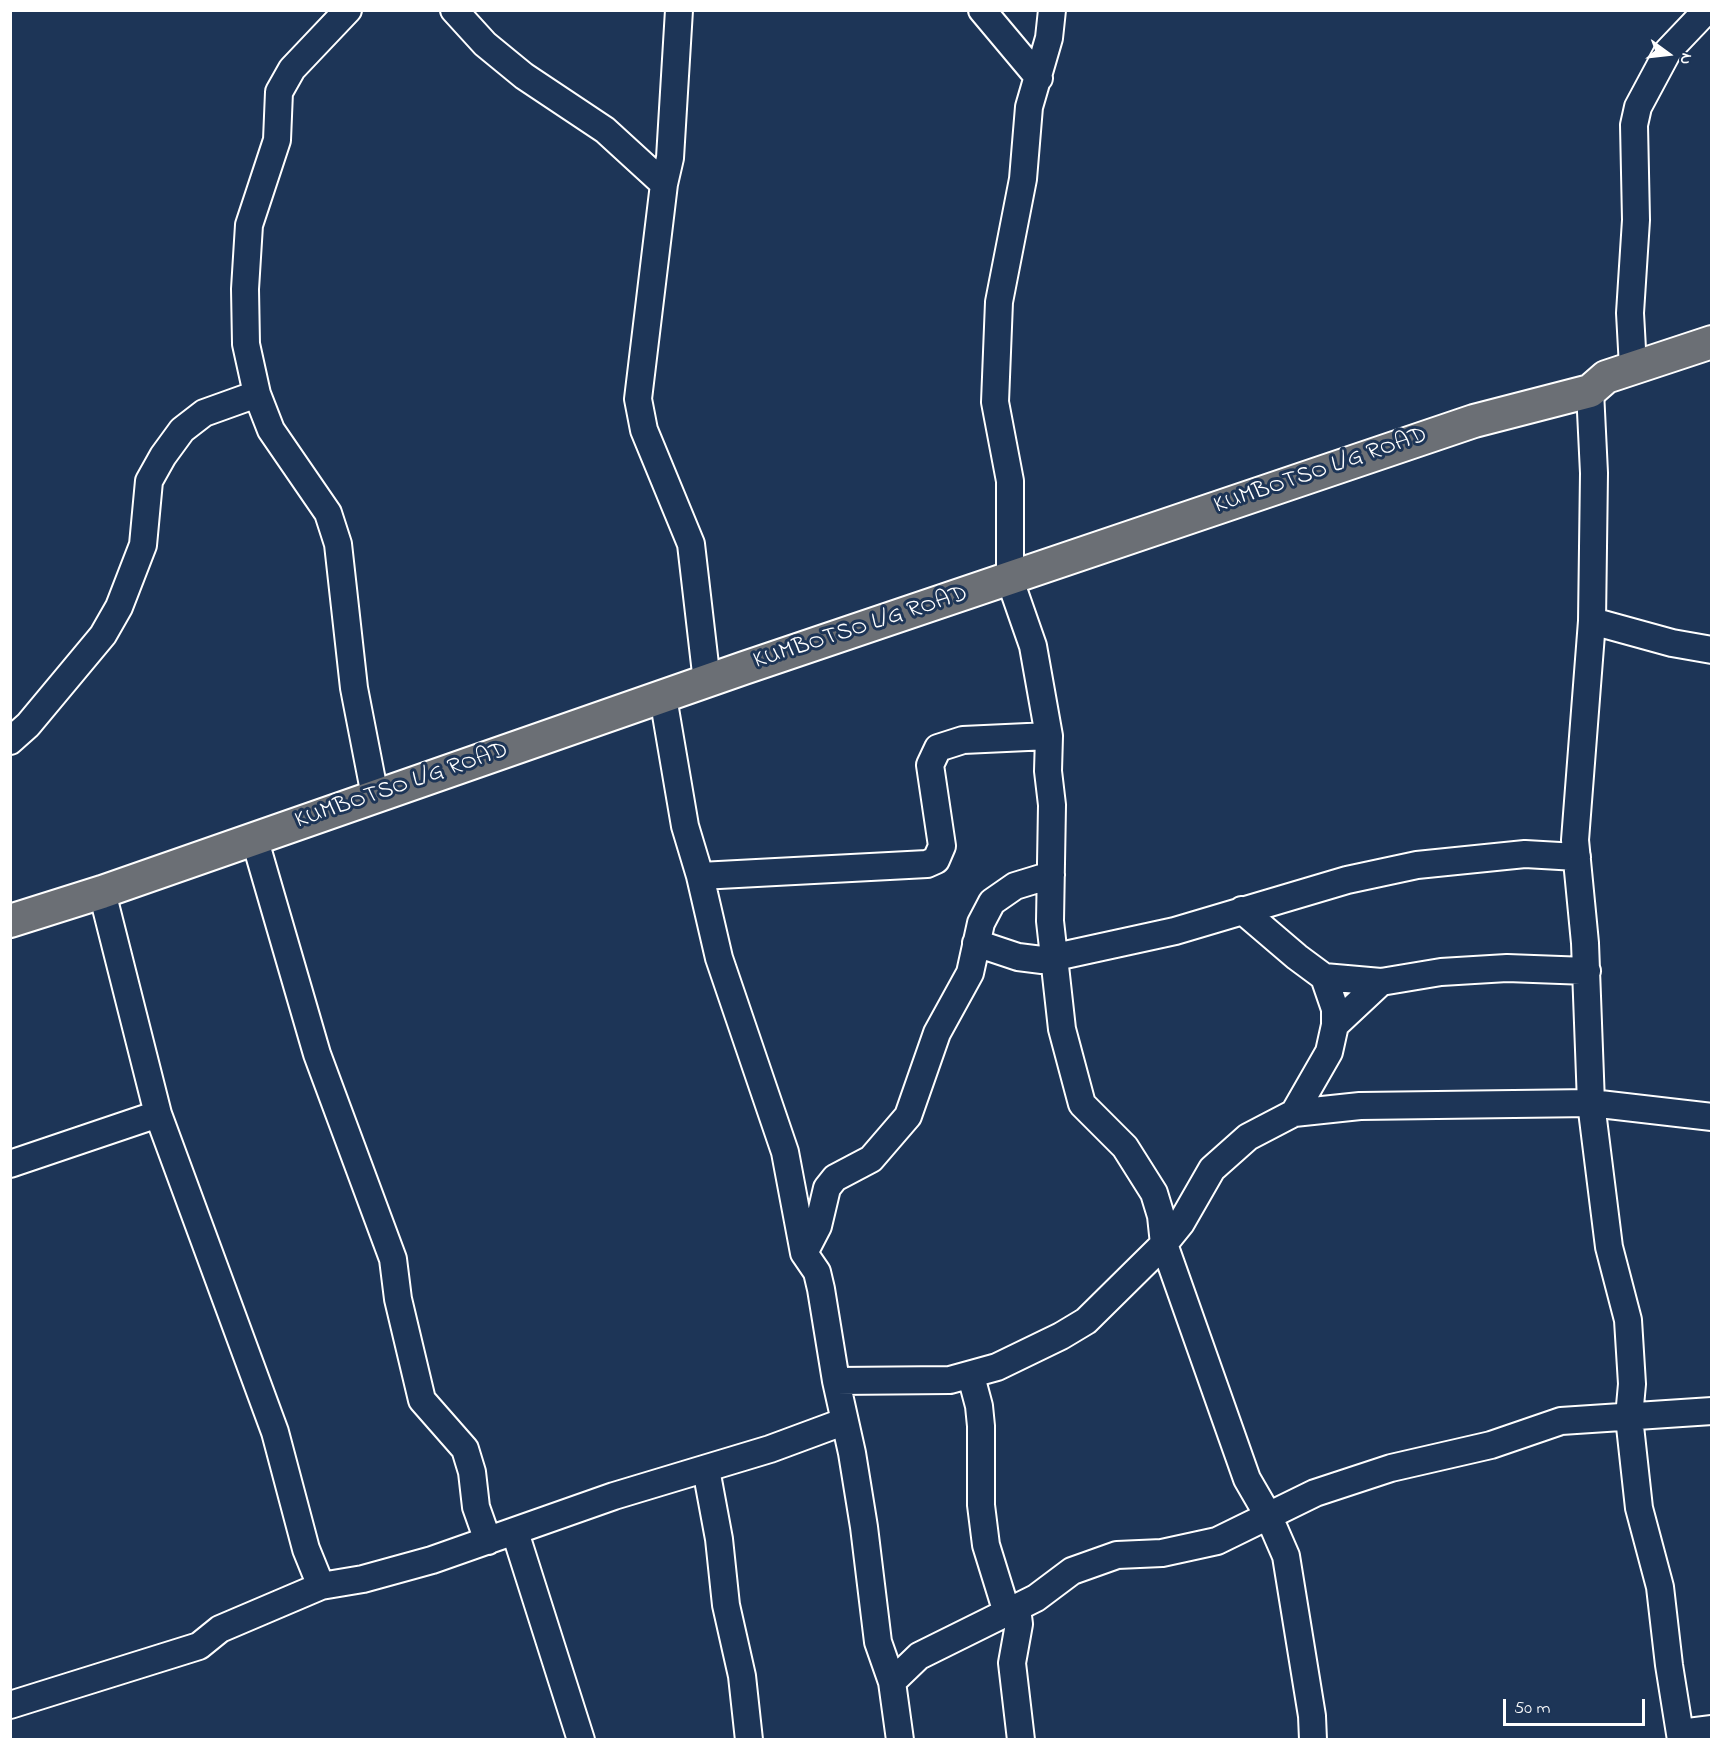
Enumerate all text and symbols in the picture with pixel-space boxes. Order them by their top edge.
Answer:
north arrow [1638,24,1698,84]
text: N [1672,50,1698,67]
street label: KUMBOTSO L/G ROAD [1211,422,1431,522]
street label: KUMBOTSO L/G ROAD [750,581,972,677]
street label: KUMBOTSO L/G ROAD [292,737,512,837]
scale bar [1506,1687,1648,1725]
text: 50 m [1514,1696,1551,1722]

